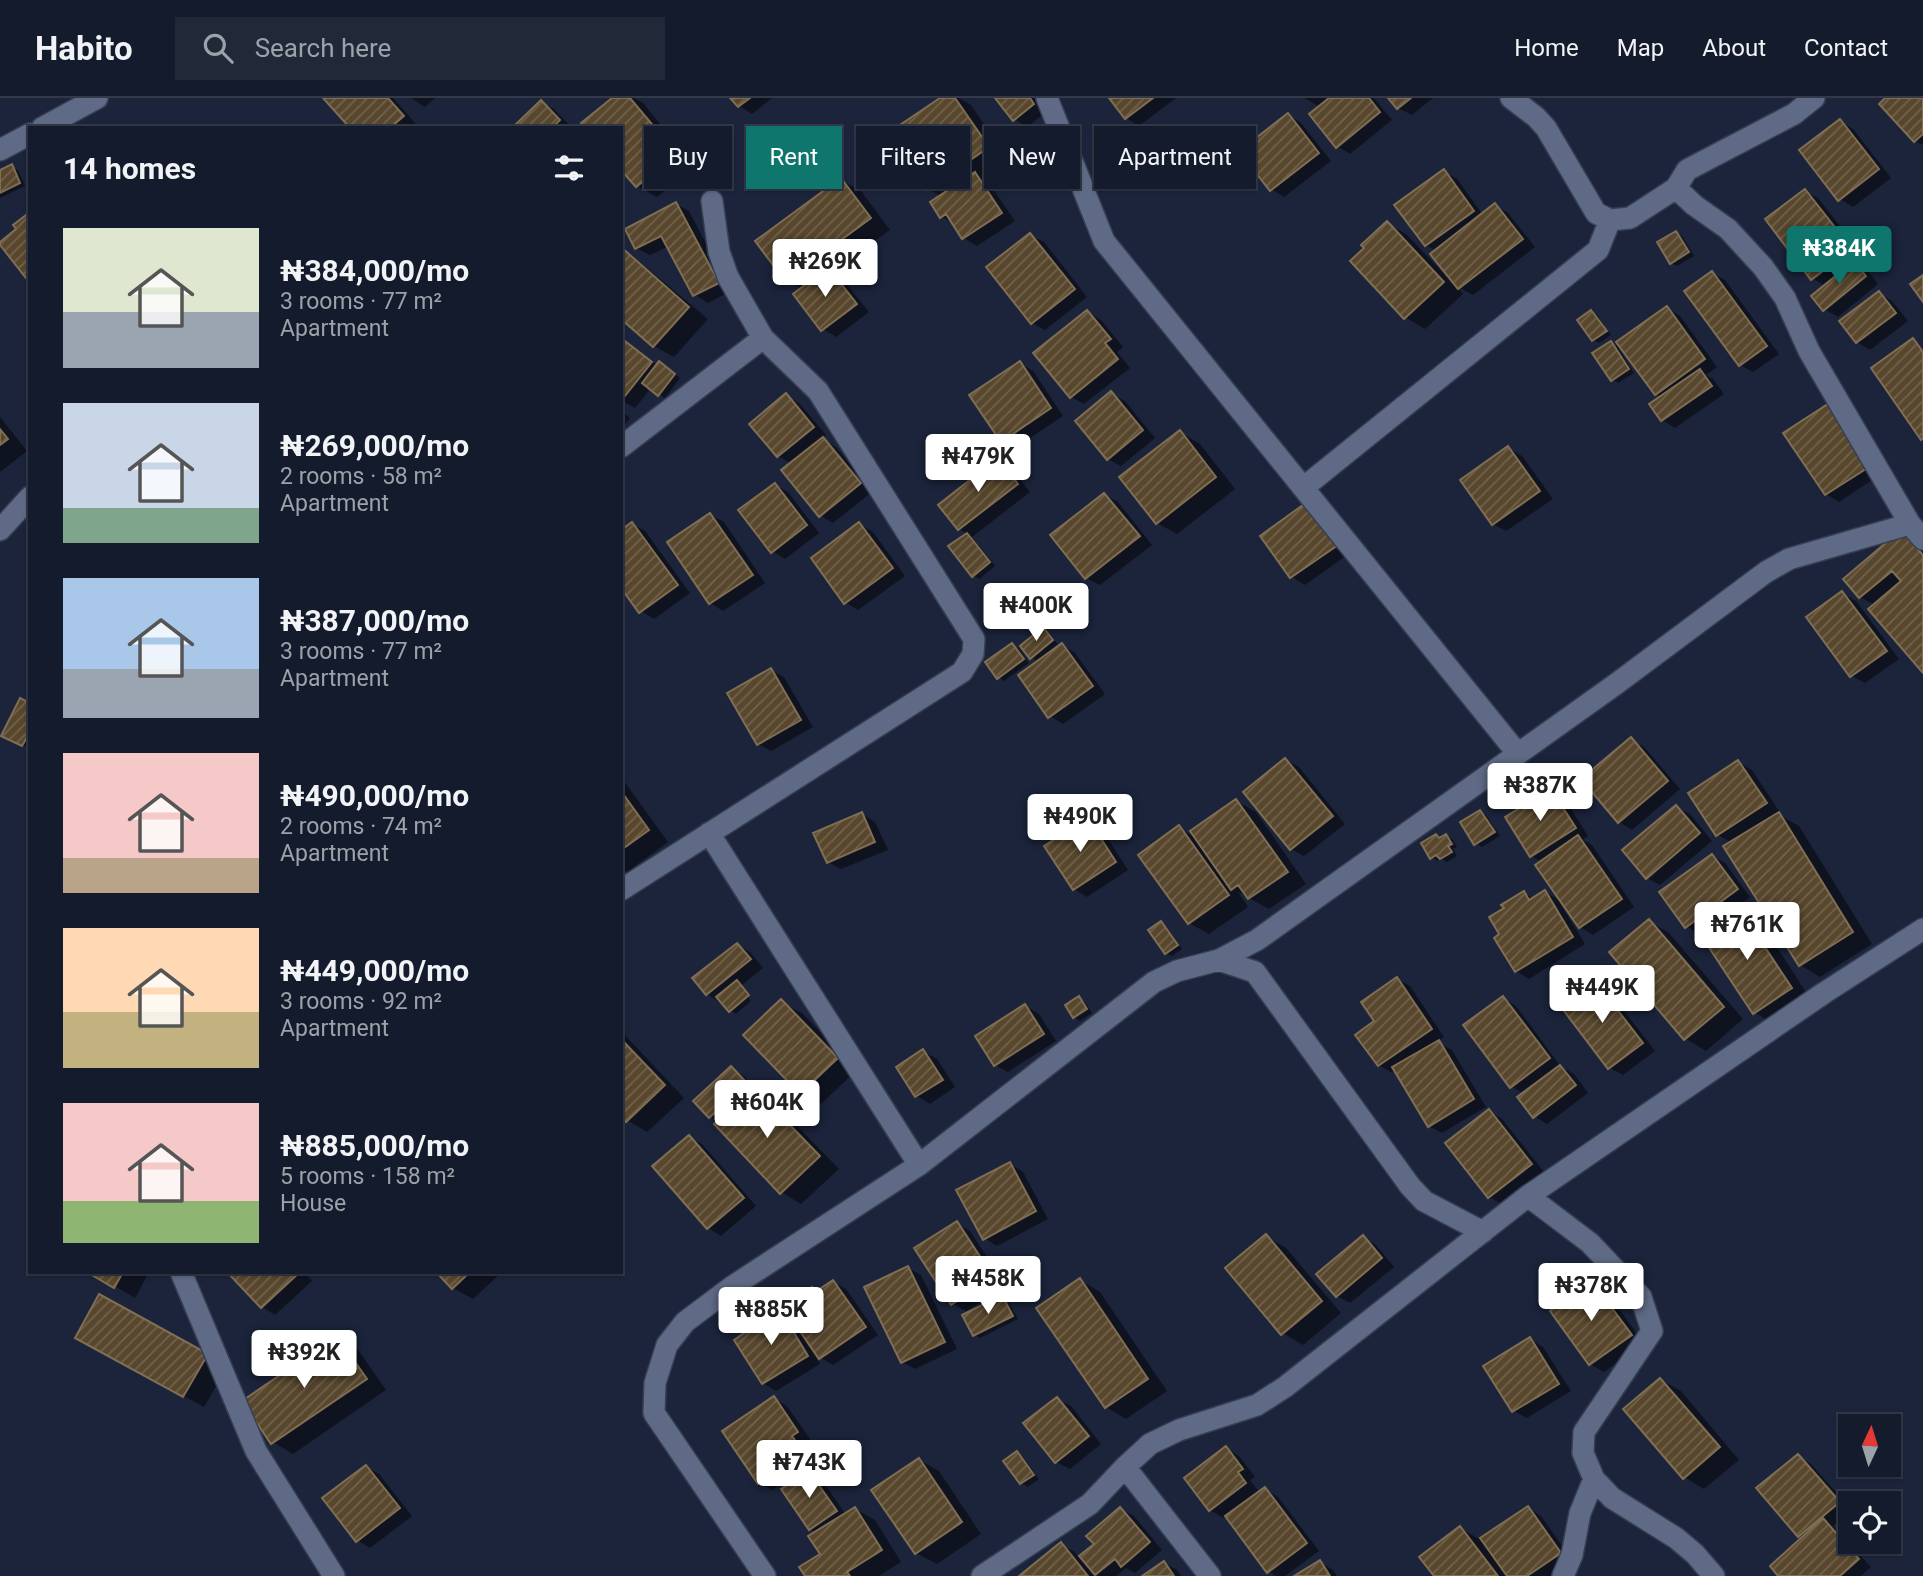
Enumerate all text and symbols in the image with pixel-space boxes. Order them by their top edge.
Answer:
search box [175,17,665,80]
text: Habito [35,29,133,68]
icon: search [199,29,237,67]
text: Search here [255,33,391,63]
text: Home [1514,34,1579,62]
text: Map [1617,34,1664,62]
text: About [1702,34,1766,62]
text: Contact [1804,34,1888,62]
chip: Buy [644,126,732,189]
chip: Rent [746,126,842,189]
chip: Filters [856,126,970,189]
chip: New [984,126,1080,189]
chip: Apartment [1094,126,1256,189]
icon: filters [550,149,588,187]
text: 14 homes [63,151,196,186]
pin: ₦384K [1790,226,1888,286]
text: ₦384K [1803,235,1875,262]
pin: ₦269K [776,240,874,299]
text: ₦269K [789,248,861,275]
text: ₦384,000/mo [280,253,469,288]
icon: home [119,256,203,340]
text: 3 rooms · 77 m² [280,288,442,315]
text: Apartment [280,315,389,342]
text: ₦269,000/mo [280,428,469,463]
icon: home [119,431,203,515]
pin: ₦479K [929,434,1027,494]
text: ₦479K [942,443,1014,470]
text: 2 rooms · 58 m² [280,463,442,490]
text: Apartment [280,490,389,517]
pin: ₦400K [987,584,1085,643]
text: ₦400K [1000,592,1072,619]
text: ₦387,000/mo [280,603,469,638]
icon: home [119,606,203,690]
text: 3 rooms · 77 m² [280,638,442,665]
text: Apartment [280,665,389,692]
pin: ₦387K [1491,764,1589,823]
text: ₦387K [1504,772,1576,799]
text: ₦490,000/mo [280,778,469,813]
icon: home [119,781,203,865]
pin: ₦490K [1031,794,1129,854]
text: ₦490K [1044,803,1116,830]
text: 2 rooms · 74 m² [280,813,442,840]
text: Apartment [280,840,389,867]
pin: ₦761K [1698,902,1796,962]
text: ₦761K [1711,911,1783,938]
text: ₦449,000/mo [280,953,469,988]
icon: home [119,956,203,1040]
pin: ₦449K [1553,965,1651,1025]
text: ₦449K [1566,974,1638,1001]
text: 3 rooms · 92 m² [280,988,442,1015]
text: Apartment [280,1015,389,1042]
pin: ₦604K [718,1080,816,1140]
text: ₦604K [731,1089,803,1116]
text: ₦885,000/mo [280,1128,469,1163]
icon: home [119,1131,203,1215]
text: 5 rooms · 158 m² [280,1163,455,1190]
text: House [280,1190,346,1217]
pin: ₦458K [939,1256,1037,1316]
pin: ₦378K [1542,1264,1640,1323]
text: ₦458K [952,1265,1024,1292]
text: ₦378K [1555,1272,1627,1299]
pin: ₦885K [722,1288,820,1347]
text: ₦885K [735,1296,807,1323]
pin: ₦392K [255,1330,353,1390]
text: ₦392K [268,1339,340,1366]
north arrow [1838,1414,1900,1477]
map controls [1838,1414,1901,1554]
pin: ₦743K [760,1440,858,1500]
text: ₦743K [773,1449,845,1476]
button: locate [1838,1491,1901,1554]

